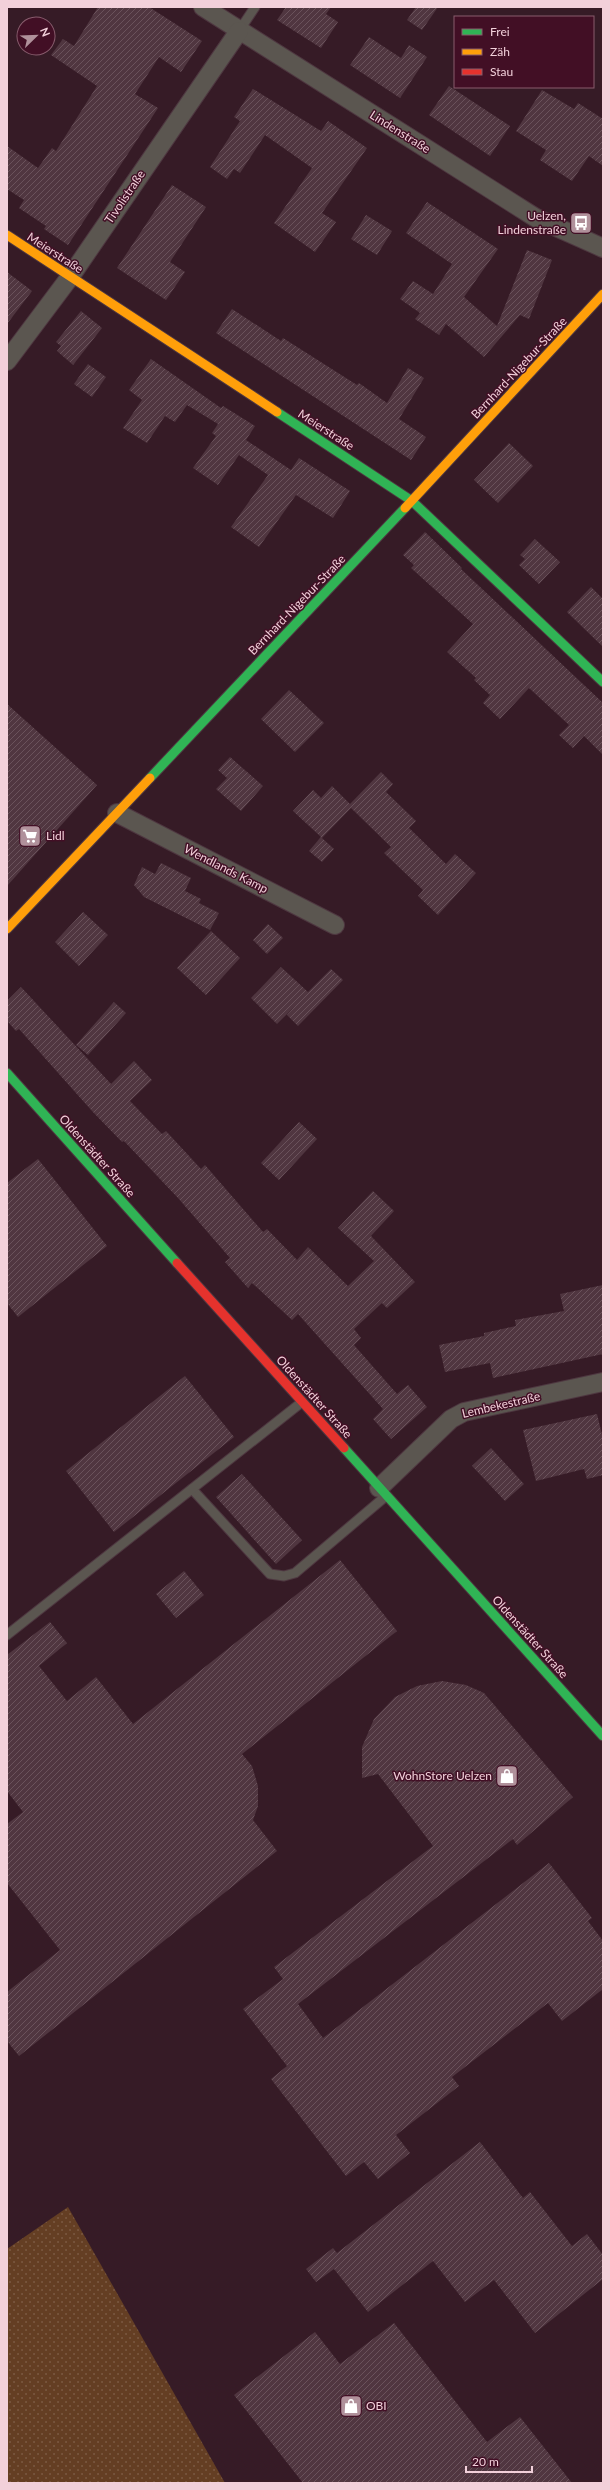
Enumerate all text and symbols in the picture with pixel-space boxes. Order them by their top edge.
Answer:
north arrow [16,16,56,56]
legend [454,16,594,88]
text: Frei [490,24,510,39]
text: N [38,25,53,38]
text: Zäh [490,44,510,59]
text: Stau [490,64,513,79]
street label: Lindenstraße [367,107,433,156]
street label: Tivolistraße [101,167,148,226]
place label: Uelzen, Lindenstraße [497,208,566,237]
bus stop icon: Uelzen, Lindenstraße [568,210,594,236]
street label: Meierstraße [24,229,86,276]
street label: Bernhard-Nigebur-Straße [468,314,570,422]
street label: Meierstraße [295,406,357,453]
street label: Bernhard-Nigebur-Straße [245,551,348,658]
supermarket icon: Lidl [17,823,43,849]
place label: Lidl [46,828,65,843]
street label: Wendlands Kamp [182,841,271,896]
street label: Oldenstädter Straße [56,1111,138,1200]
street label: Oldenstädter Straße [273,1352,355,1441]
street label: Lembekestraße [460,1388,542,1421]
street label: Oldenstädter Straße [489,1592,571,1681]
shop icon: WohnStore Uelzen [494,1763,520,1789]
place label: WohnStore Uelzen [393,1768,492,1783]
shop icon: OBI [338,2393,364,2419]
place label: OBI [366,2398,387,2413]
scale bar [466,2448,532,2474]
text: 20 m [472,2454,499,2469]

